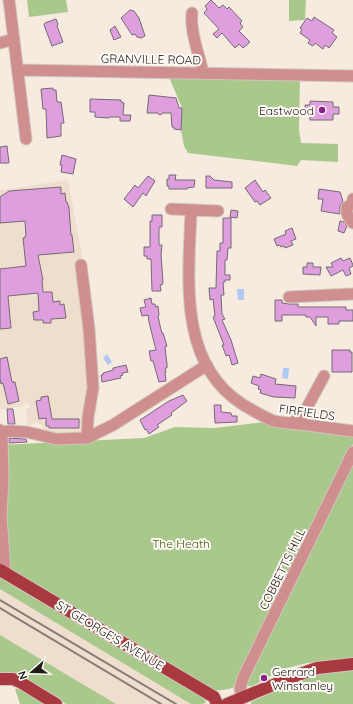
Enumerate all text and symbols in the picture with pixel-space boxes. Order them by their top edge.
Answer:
street label: GRANVILLE ROAD [101,51,202,67]
place label: Eastwood [259,103,314,118]
marker: Eastwood [317,105,327,115]
street label: FIRFIELDS [278,401,336,423]
street label: COBBETTS HILL [256,525,308,612]
park label: The Heath [152,536,210,551]
street label: ST GEORGE’S AVENUE [54,597,167,673]
north arrow [12,652,52,692]
place label: Gerrard Winstanley [272,664,333,693]
text: N [15,669,31,682]
marker: Gerrard Winstanley [259,673,269,683]

